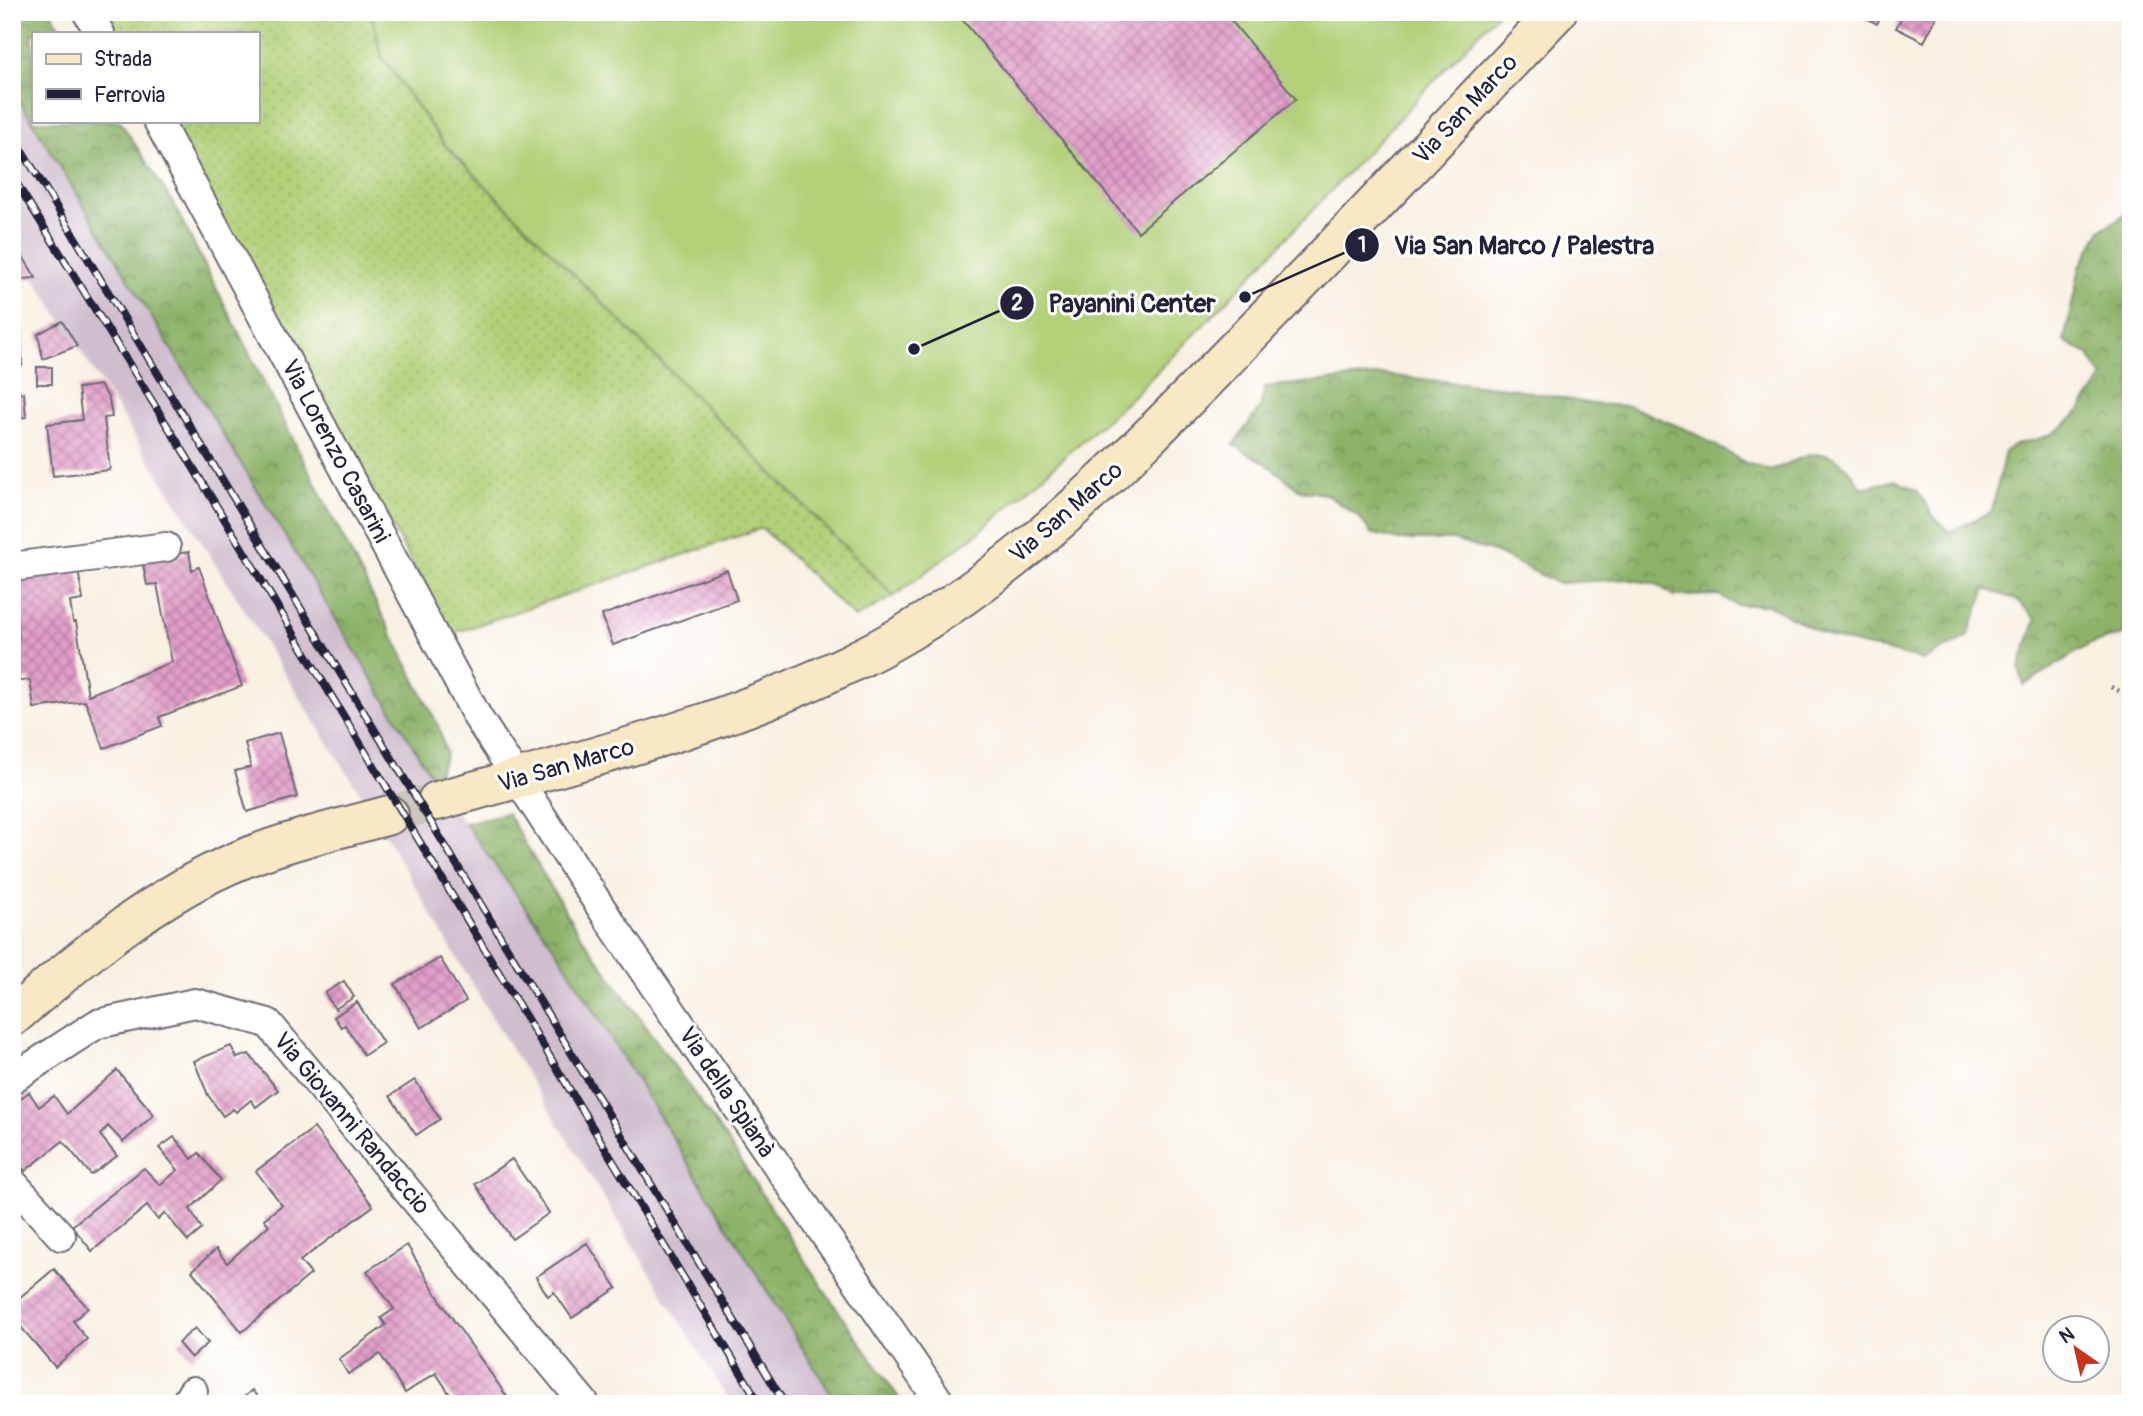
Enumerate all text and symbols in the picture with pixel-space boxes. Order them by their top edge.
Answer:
legend [32,32,259,122]
text: Strada [94,46,152,73]
street label: Via San Marco [1407,48,1524,171]
text: Ferrovia [94,82,165,109]
callout: Via San Marco / Palestra [1344,221,1668,268]
text: Via San Marco / Palestra [1394,230,1654,262]
text: 1 [1358,232,1366,259]
callout: Payanini Center [1000,279,1230,326]
text: Payanini Center [1048,288,1216,320]
text: 2 [1011,290,1023,317]
street label: Via Lorenzo Casarini [275,355,396,548]
street label: Via San Marco [1004,455,1129,569]
street label: Via San Marco [495,732,638,799]
street label: Via della Spianà [672,1021,781,1163]
street label: Via Giovanni Randaccio [267,1027,436,1220]
north arrow [2042,1314,2112,1384]
text: N [2055,1322,2079,1349]

